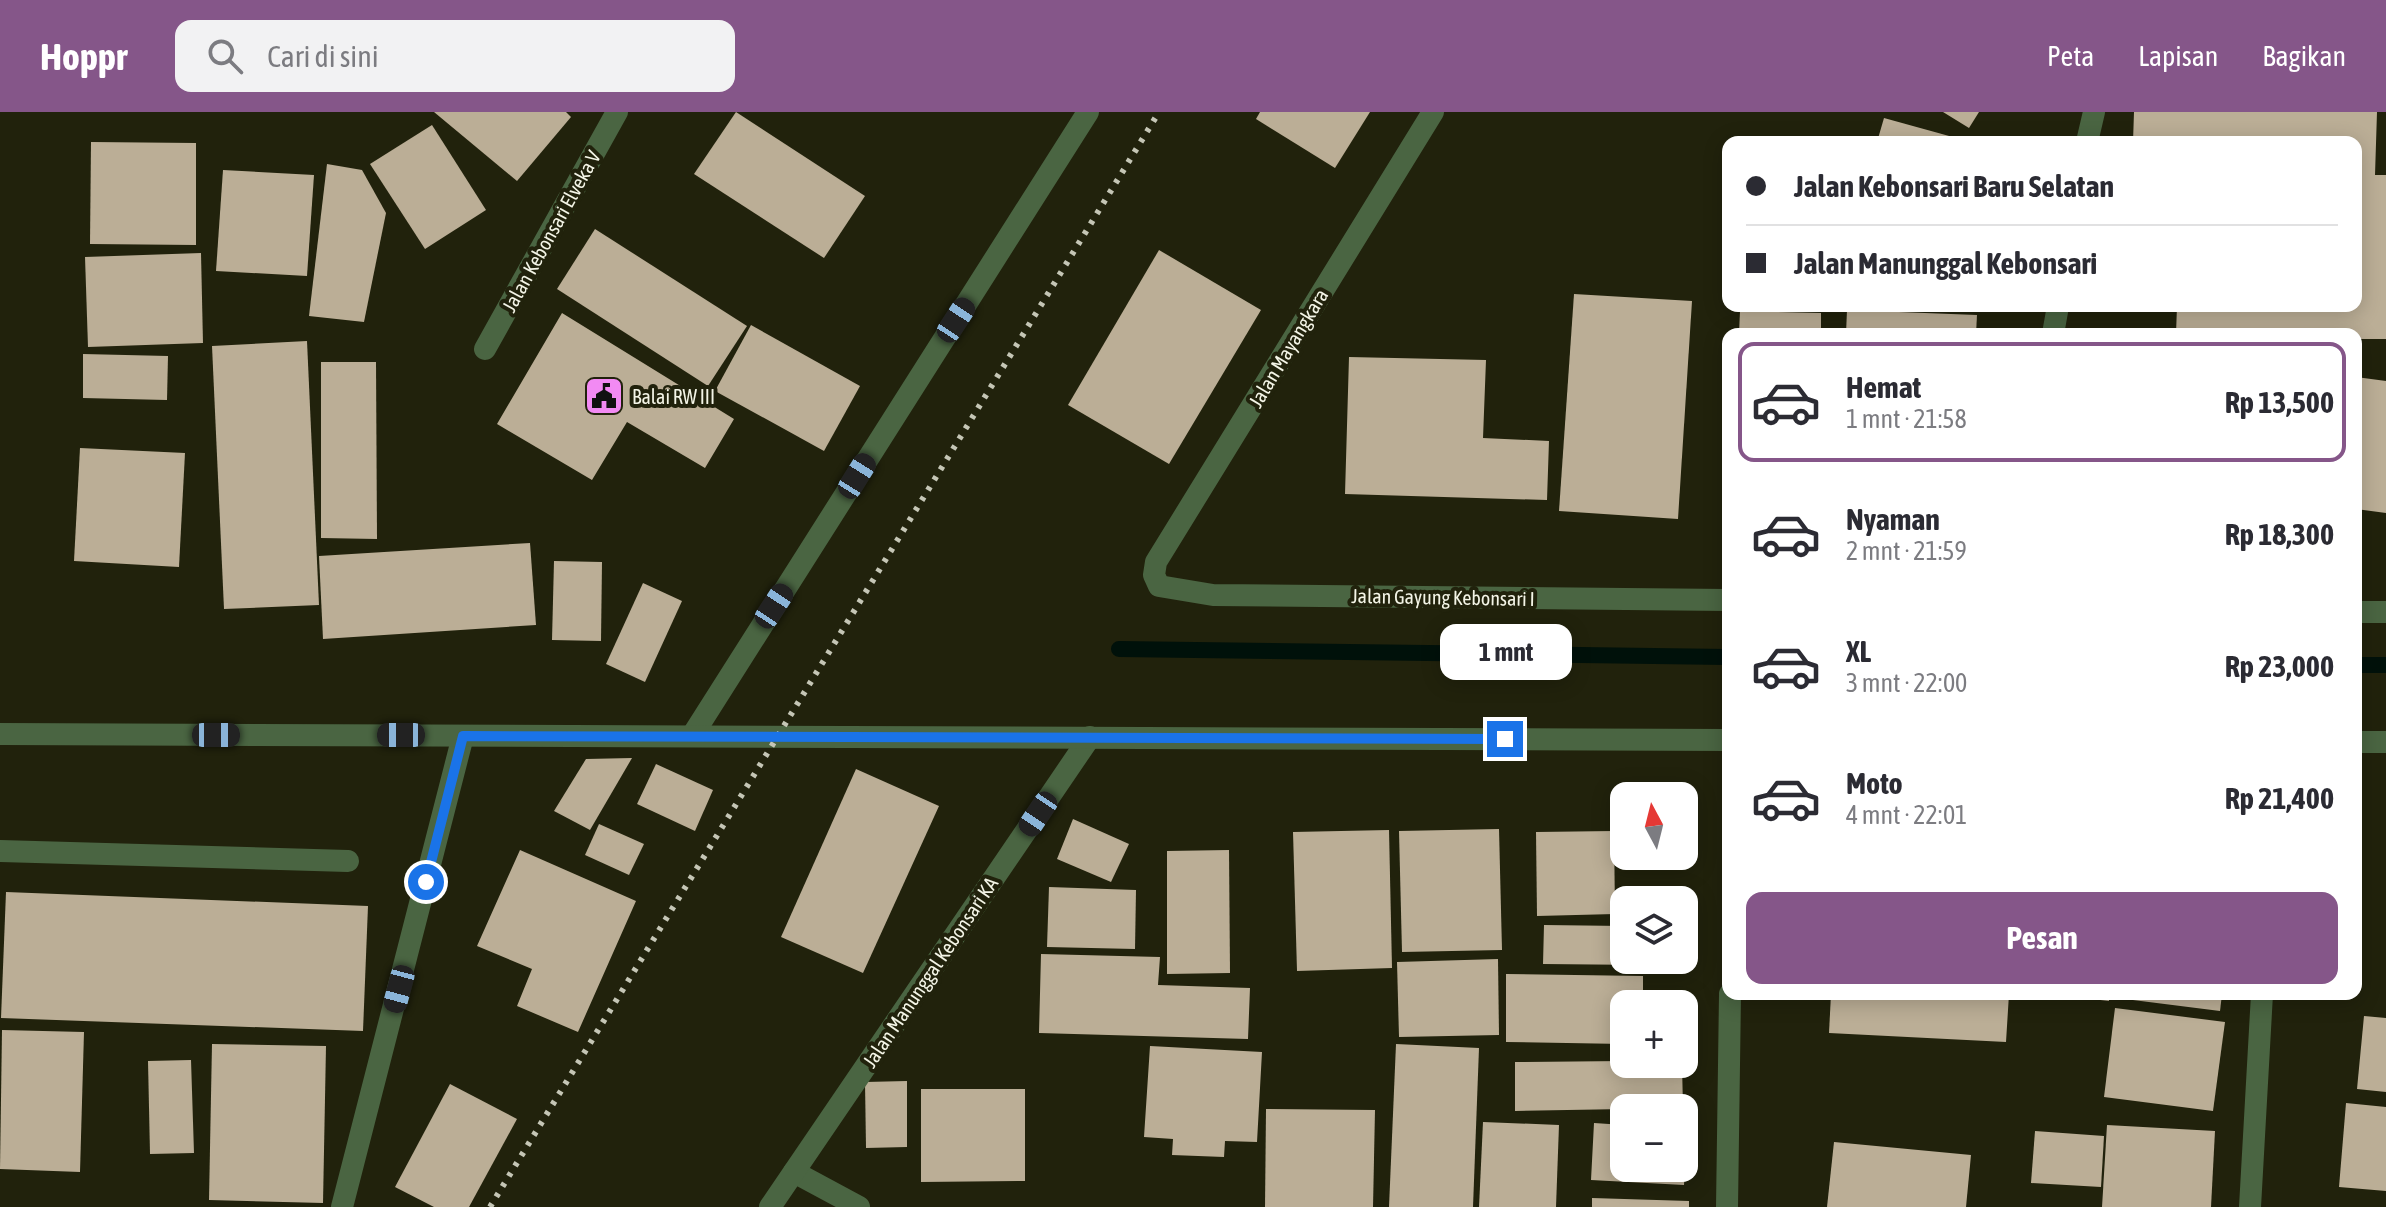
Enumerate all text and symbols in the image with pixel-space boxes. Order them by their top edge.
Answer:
search box [175,20,735,92]
icon: search [203,34,247,78]
text: Hoppr [40,35,127,78]
text: Cari di sini [267,39,379,73]
text: Peta [2047,40,2094,72]
text: Lapisan [2138,40,2218,72]
text: Bagikan [2262,40,2346,72]
street label: Jalan Kebonsari Elveka V [497,146,605,316]
text: Jalan Kebonsari Baru Selatan [1794,169,2114,203]
text: Jalan Manunggal Kebonsari [1794,246,2097,280]
street label: Jalan Mayangkara [1244,285,1332,411]
car [933,293,979,347]
icon: car [1750,366,1822,438]
text: Hemat [1846,370,1921,404]
public building icon: Balai RW III [583,375,625,417]
place label: Balai RW III [632,385,715,408]
text: Rp 13,500 [2225,385,2334,419]
text: 1 mnt · 21:58 [1846,404,1967,434]
car [834,449,880,503]
icon: car [1750,498,1822,570]
text: Nyaman [1846,502,1940,536]
text: Rp 18,300 [2225,517,2334,551]
text: 2 mnt · 21:59 [1846,536,1967,566]
car [751,579,797,633]
street label: Jalan Gayung Kebonsari I [1351,584,1535,610]
callout: 1 mnt [1439,623,1571,679]
icon: car [1750,630,1822,702]
text: XL [1846,634,1871,668]
text: 1 mnt [1479,637,1533,667]
text: Rp 23,000 [2225,649,2334,683]
text: 3 mnt · 22:00 [1846,668,1967,698]
route end [1487,721,1523,757]
car [192,723,240,747]
car [377,723,425,747]
icon: car [1750,762,1822,834]
text: Moto [1846,766,1903,800]
text: Rp 21,400 [2225,781,2334,815]
north arrow [1610,782,1698,870]
map controls [1610,782,1698,1182]
car [1015,787,1061,841]
text: 4 mnt · 22:01 [1846,800,1967,830]
route start [408,864,444,900]
street label: Jalan Manunggal Kebonsari KA [858,872,1002,1071]
button: layers [1610,886,1698,974]
button: Pesan [1746,892,2338,984]
car [381,963,417,1015]
button: + [1610,990,1698,1078]
button: − [1610,1094,1698,1182]

